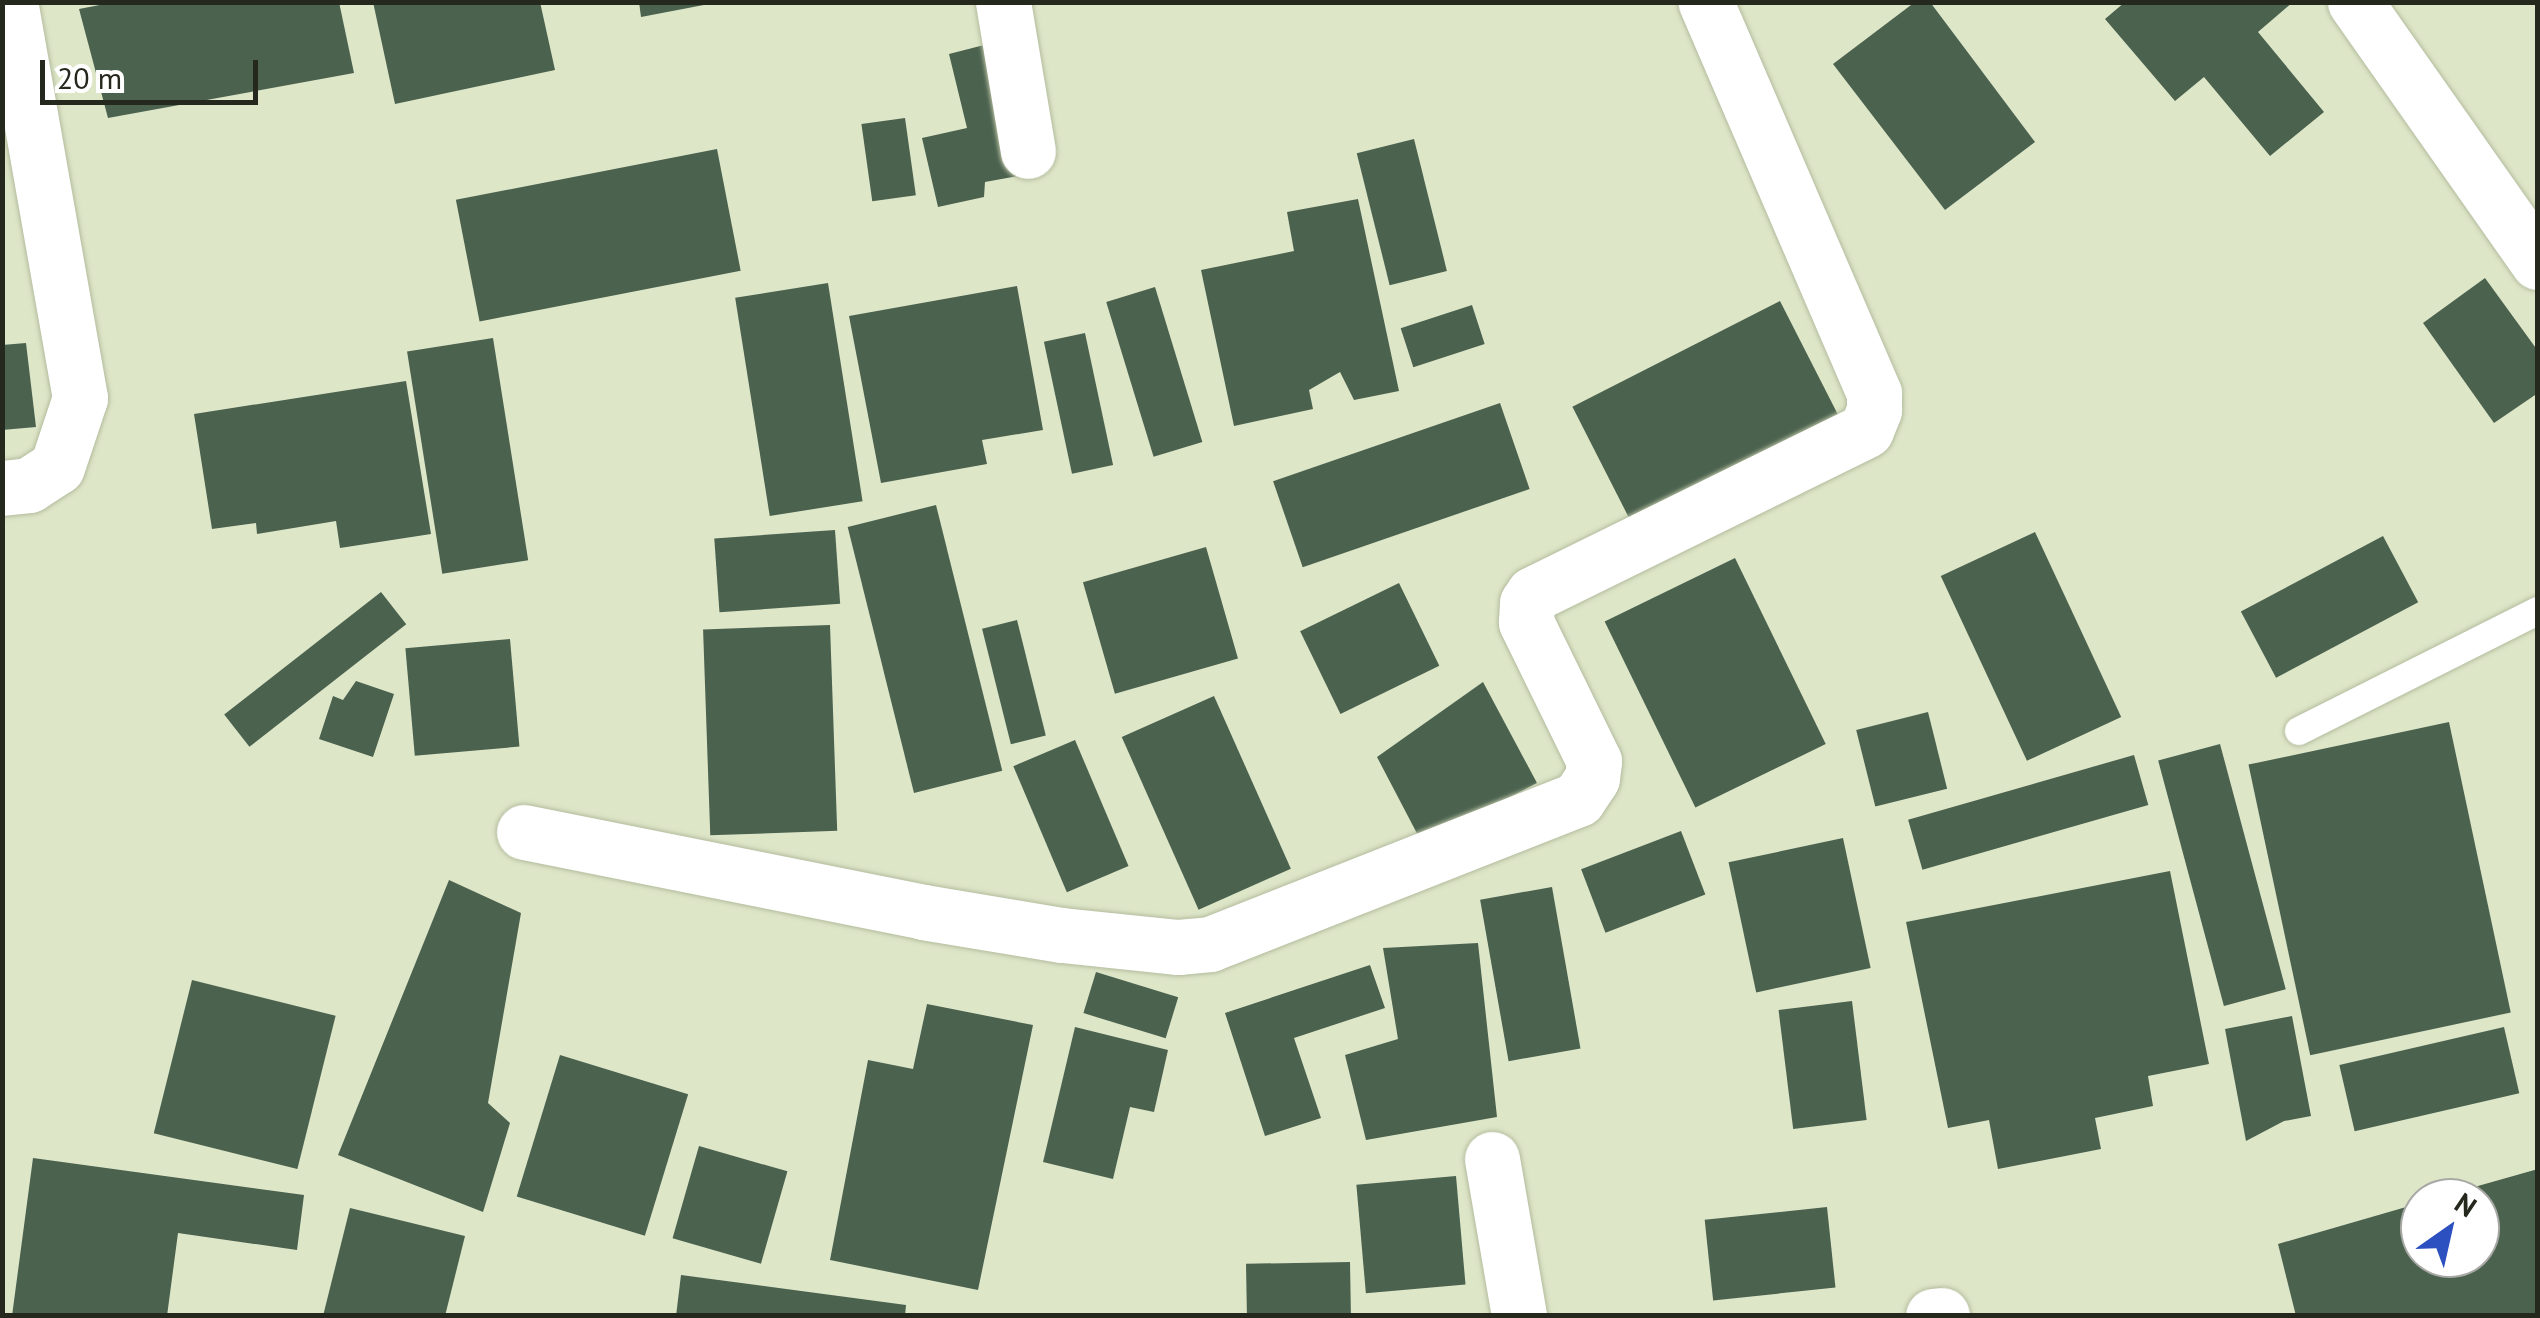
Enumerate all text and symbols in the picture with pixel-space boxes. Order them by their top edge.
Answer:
scale bar [45,40,262,102]
text: 20 m [57,58,122,97]
north arrow [2400,1178,2500,1278]
text: N [2448,1184,2484,1225]

